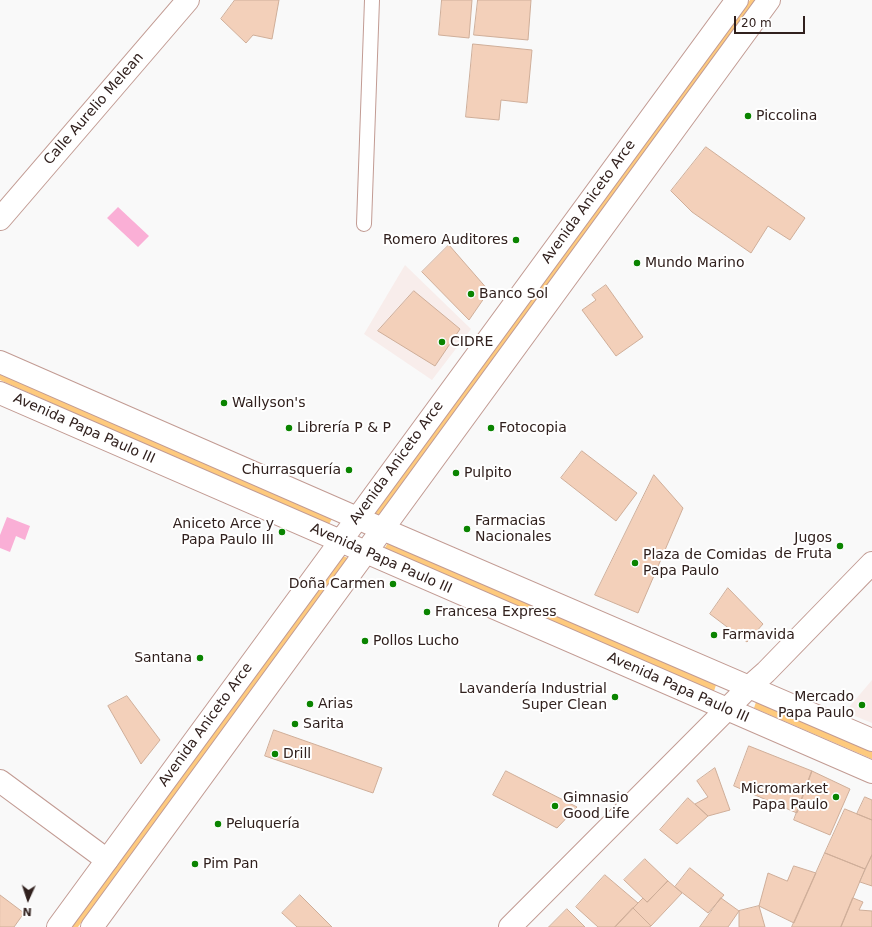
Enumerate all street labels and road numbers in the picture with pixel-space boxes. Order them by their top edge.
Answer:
street label: Calle Aurelio Melean [41,49,147,169]
street label: Avenida Aniceto Arce [538,137,640,267]
street label: Avenida Papa Paulo III [11,390,157,468]
street label: Avenida Aniceto Arce [346,398,448,528]
street label: Avenida Papa Paulo III [308,520,454,598]
street label: Avenida Papa Paulo III [605,649,751,727]
street label: Avenida Aniceto Arce [155,660,257,790]

